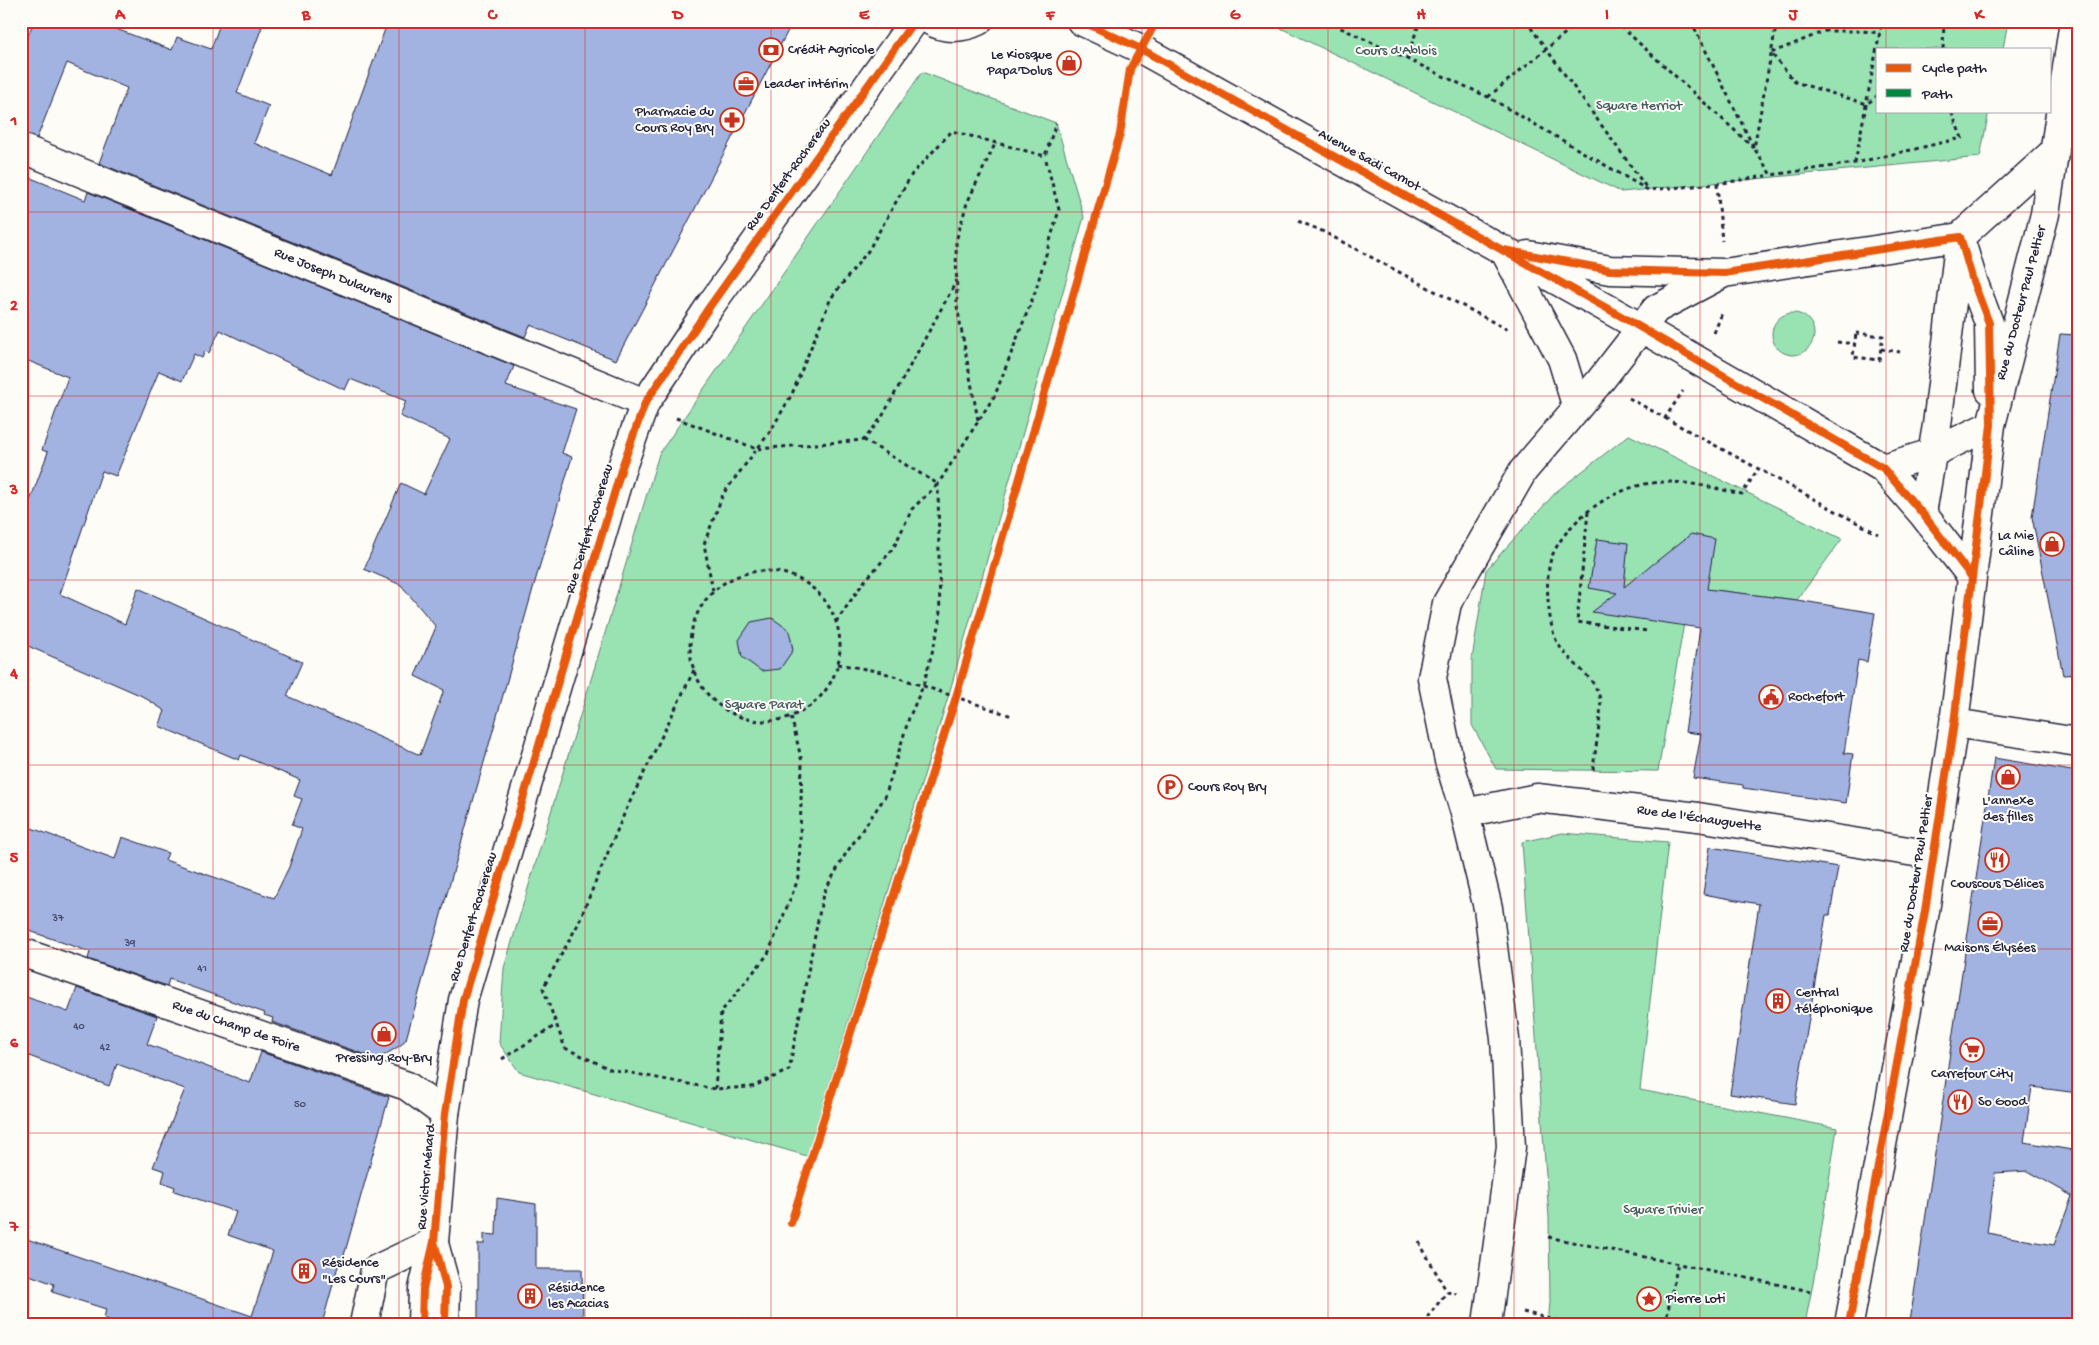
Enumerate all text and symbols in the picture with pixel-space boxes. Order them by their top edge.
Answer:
text: A [114,7,126,26]
text: B [301,7,311,26]
text: C [487,7,498,26]
text: D [671,7,684,26]
text: E [859,7,870,26]
text: F [1045,7,1056,26]
text: G [1230,7,1241,26]
text: H [1416,7,1426,26]
text: I [1605,7,1609,26]
text: J [1788,7,1799,26]
text: K [1974,7,1986,26]
bank icon: Crédit Agricole [758,37,784,63]
place label: Crédit Agricole [788,42,875,59]
park label: Cours d'Ablois [1356,43,1437,60]
place label: Le Kiosque Papa'Dolus [986,47,1053,80]
legend [1876,48,2052,112]
shop icon: Le Kiosque Papa'Dolus [1056,50,1082,76]
text: Cycle path [1922,60,1987,78]
office icon: Leader intérim [733,71,759,97]
place label: Leader intérim [764,76,848,93]
text: Path [1921,86,1953,104]
park label: Square Herriot [1596,98,1683,115]
place label: Pharmacie du Cours Roy Bry [634,104,714,137]
pharmacy icon: Pharmacie du Cours Roy Bry [719,107,745,133]
text: 1 [10,113,17,132]
street label: Rue Denfert-Rochereau [743,115,836,234]
street label: Avenue Sadi Carnot [1315,126,1424,197]
street label: Rue du Docteur Paul Peltier [1993,223,2051,382]
street label: Rue Joseph Dulaurens [271,244,396,308]
text: 2 [10,298,18,317]
street label: Rue Denfert-Rochereau [562,462,618,596]
text: 3 [9,482,18,501]
place label: La Mie Câline [1998,528,2035,561]
shop icon: La Mie Câline [2039,531,2065,557]
text: 4 [9,666,18,685]
public building icon: Rochefort [1758,684,1784,710]
place label: Rochefort [1788,689,1846,706]
park label: Square Parat [725,697,805,714]
shop icon: L'annexe des filles [1995,764,2021,790]
parking icon: Cours Roy Bry [1157,774,1183,800]
place label: Cours Roy Bry [1188,779,1267,796]
street label: Rue du Docteur Paul Peltier [1896,793,1938,954]
place label: L'annexe des filles [1982,793,2035,826]
street label: Rue de l'Échauguette [1636,802,1763,836]
restaurant icon: Couscous Délices [1984,847,2010,873]
text: 5 [10,850,19,869]
street label: Rue Denfert-Rochereau [446,850,502,984]
place label: Couscous Délices [1950,876,2044,893]
office icon: Maisons Élysées [1977,911,2003,937]
house number: 37 [51,913,64,925]
house number: 39 [123,938,136,950]
place label: Maisons Élysées [1944,940,2037,957]
house number: 41 [197,963,207,975]
place label: Central téléphonique [1795,985,1874,1018]
building icon: Central téléphonique [1765,988,1791,1014]
street label: Rue du Champ de Foire [170,997,303,1057]
house number: 40 [73,1021,85,1033]
shop icon: Pressing Roy-Bry [371,1021,397,1047]
text: 6 [10,1035,19,1054]
supermarket icon: Carrefour City [1959,1037,1985,1063]
house number: 42 [100,1042,111,1054]
place label: Pressing Roy-Bry [335,1050,432,1067]
place label: Carrefour City [1931,1066,2013,1083]
restaurant icon: So Good [1947,1089,1973,1115]
place label: So Good [1978,1094,2028,1111]
house number: 50 [294,1099,306,1111]
street label: Rue Victor Ménard [414,1122,440,1230]
park label: Square Trivier [1623,1202,1704,1219]
text: 7 [9,1219,19,1238]
place label: Résidence "Les Cours" [322,1255,386,1288]
building icon: Résidence "Les Cours" [291,1258,317,1284]
place label: Résidence les Acacias [548,1280,609,1313]
building icon: Résidence les Acacias [517,1283,543,1309]
place icon: Pierre Loti [1636,1286,1662,1312]
place label: Pierre Loti [1665,1291,1726,1308]

